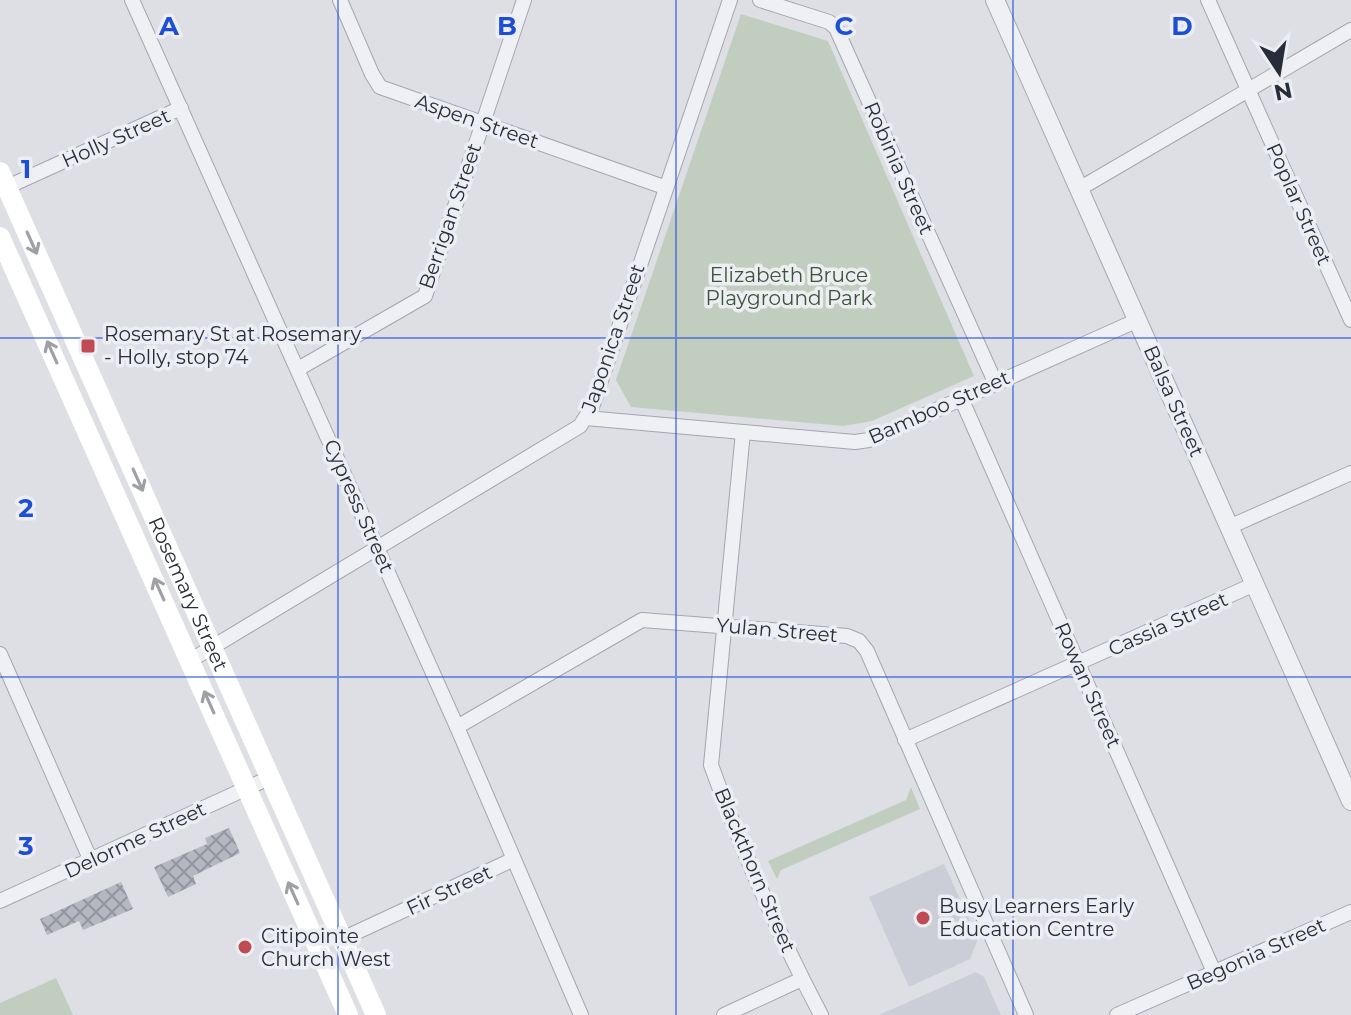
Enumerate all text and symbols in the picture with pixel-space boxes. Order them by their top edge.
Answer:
text: A [158,10,180,42]
text: B [497,10,517,42]
text: C [835,10,854,42]
text: D [1171,10,1193,42]
north arrow [1239,32,1319,112]
text: N [1272,76,1295,106]
street label: Aspen Street [412,89,542,153]
street label: Robinia Street [859,98,939,238]
street label: Holly Street [58,103,174,173]
street label: Poplar Street [1261,139,1337,269]
street label: Berrigan Street [414,140,486,292]
text: 1 [21,153,31,185]
one-way arrow [25,230,40,255]
street label: Japonica Street [576,261,650,416]
park label: Elizabeth Bruce Playground Park [705,263,873,310]
place label: Rosemary St at Rosemary - Holly, stop 74 [104,322,361,369]
marker: Rosemary St at Rosemary - Holly, stop 74 [79,337,97,355]
one-way arrow [44,340,59,364]
street label: Balsa Street [1139,342,1209,460]
street label: Bamboo Street [864,365,1014,449]
street label: Cypress Street [319,436,399,576]
one-way arrow [131,468,146,492]
text: 2 [18,492,34,524]
street label: Rosemary Street [143,513,233,675]
one-way arrow [150,577,165,602]
street label: Cassia Street [1105,587,1231,661]
street label: Yulan Street [715,613,839,647]
street label: Rowan Street [1050,618,1126,752]
one-way arrow [200,690,215,715]
street label: Blackthorn Street [709,784,801,956]
street label: Delorme Street [60,797,210,883]
text: 3 [17,830,34,862]
street label: Fir Street [402,860,496,920]
one-way arrow [285,881,300,905]
place label: Busy Learners Early Education Centre [939,894,1134,941]
marker: Busy Learners Early Education Centre [914,909,932,927]
street label: Begonia Street [1183,913,1329,995]
place label: Citipointe Church West [261,924,391,971]
marker: Citipointe Church West [236,938,254,956]

